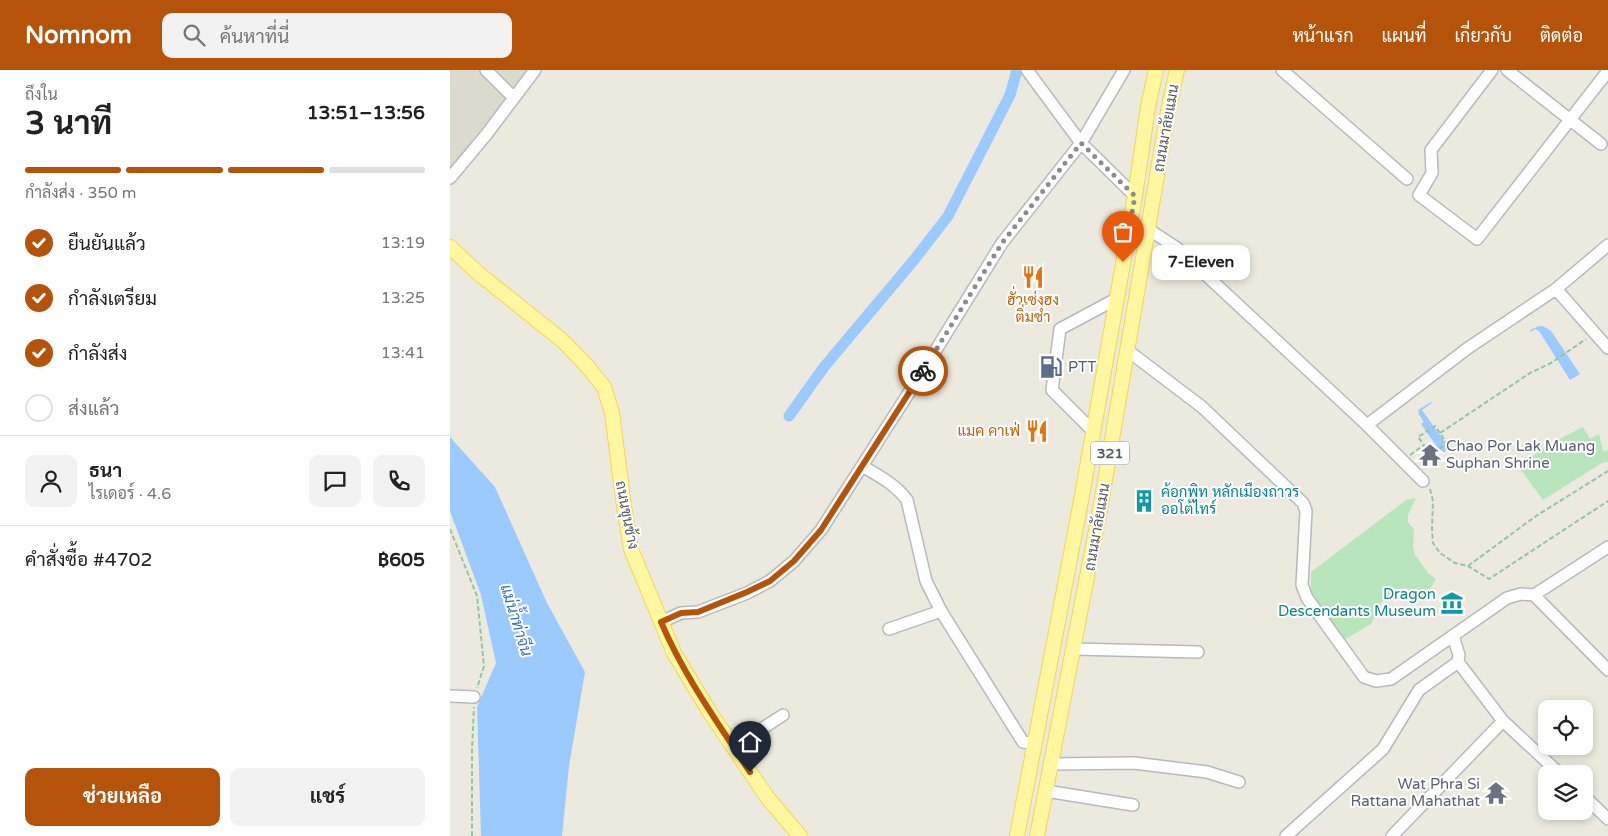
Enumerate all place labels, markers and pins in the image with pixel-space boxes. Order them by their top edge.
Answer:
pin [1102,211,1144,262]
callout: 7-Eleven [1153,244,1250,280]
restaurant icon: ฮั่วเซ่งฮง ติ่มซำ [1020,264,1046,290]
place label: ฮั่วเซ่งฮง ติ่มซำ [1007,285,1059,326]
fuel station icon: PTT [1038,354,1064,380]
place label: PTT [1068,358,1096,376]
restaurant icon: แมค คาเฟ่ [1024,418,1050,444]
place label: แมค คาเฟ่ [957,421,1020,440]
place label: Chao Por Lak Muang Suphan Shrine [1446,437,1595,472]
temple icon: Chao Por Lak Muang Suphan Shrine [1417,442,1443,468]
place label: ค้อกพิท หลักเมืองถาวร ออโต้ไทร์ [1161,482,1299,518]
building icon: ค้อกพิท หลักเมืองถาวร ออโต้ไทร์ [1131,488,1157,514]
place label: Dragon Descendants Museum [1278,585,1436,620]
museum icon: Dragon Descendants Museum [1439,590,1465,616]
pin [729,721,771,772]
place label: Wat Phra Si Rattana Mahathat [1351,775,1480,810]
temple icon: Wat Phra Si Rattana Mahathat [1483,780,1509,806]

